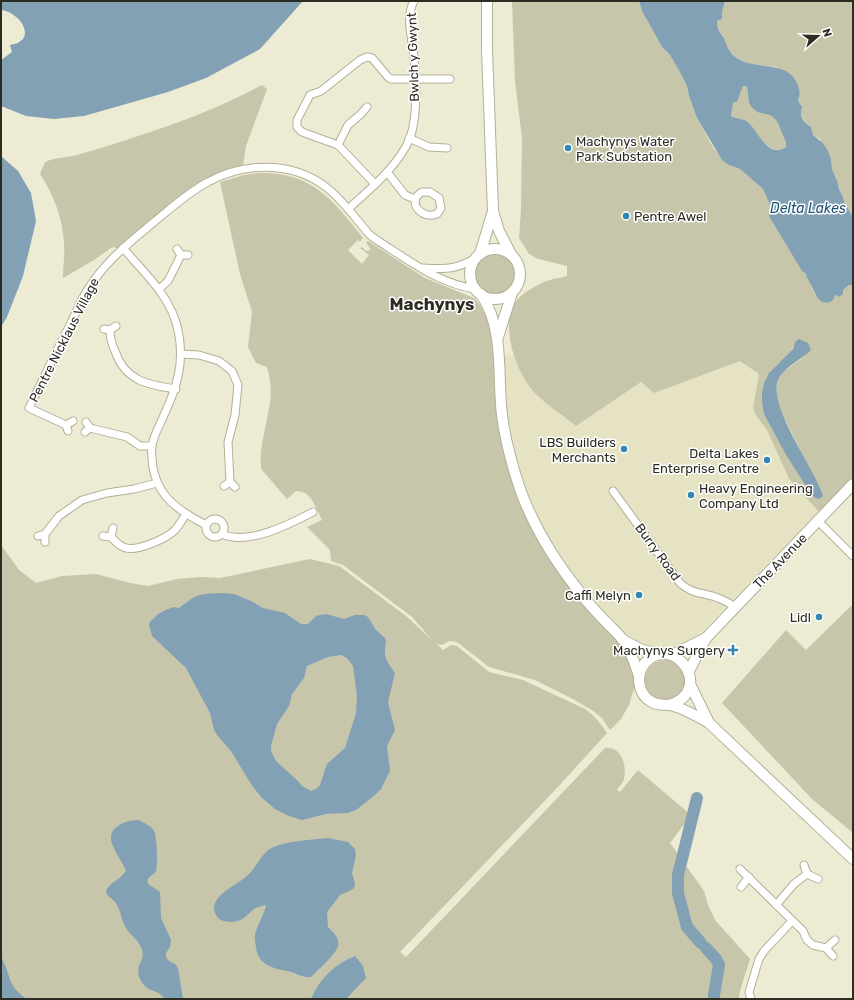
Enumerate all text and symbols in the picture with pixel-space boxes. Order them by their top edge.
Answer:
street label: Bwlch y Gwynt [404,12,422,102]
north arrow [798,16,838,56]
text: N [819,27,834,39]
place label: Machynys Water Park Substation [576,134,674,164]
marker: Machynys Water Park Substation [563,143,573,153]
water label: Delta Lakes [770,200,846,217]
place label: Pentre Awel [634,209,706,224]
marker: Pentre Awel [621,211,631,221]
street label: Pentre Nicklaus Village [26,275,103,405]
district label: Machynys [390,294,474,314]
place label: LBS Builders Merchants [539,435,616,465]
marker: LBS Builders Merchants [619,444,629,454]
place label: Delta Lakes Enterprise Centre [652,446,759,476]
marker: Delta Lakes Enterprise Centre [762,455,772,465]
place label: Heavy Engineering Company Ltd [699,481,813,511]
marker: Heavy Engineering Company Ltd [686,490,696,500]
street label: Burry Road [632,520,684,584]
street label: The Avenue [750,530,810,592]
place label: Caffi Melyn [565,588,631,603]
marker: Caffi Melyn [634,590,644,600]
place label: Lidl [790,610,811,625]
marker: Lidl [814,612,824,622]
place label: Machynys Surgery [613,643,725,659]
marker: Machynys Surgery [728,645,738,655]

